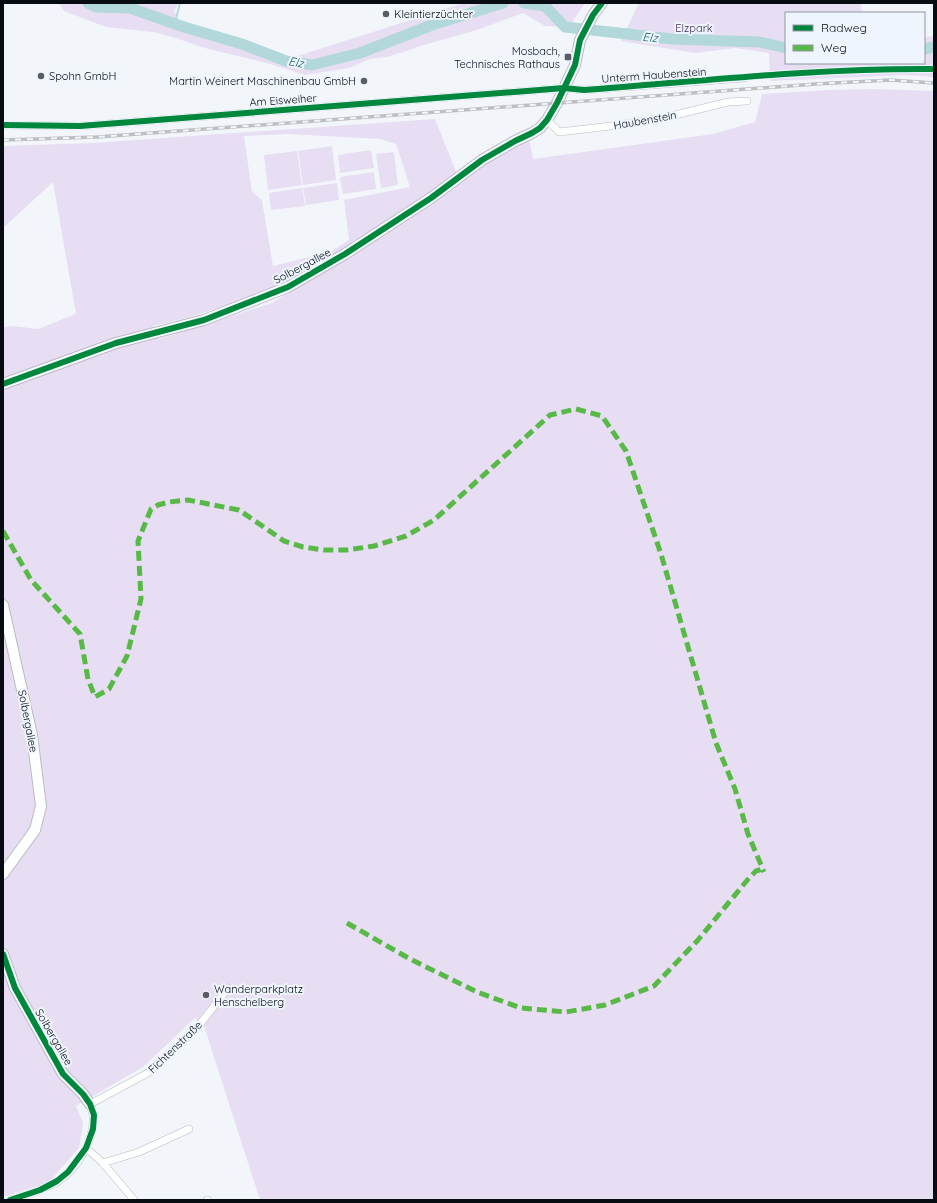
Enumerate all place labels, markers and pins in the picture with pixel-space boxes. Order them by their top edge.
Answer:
place label: Kleintierzüchter [394,7,474,21]
marker: Kleintierzüchter [381,9,391,19]
place label: Mosbach, Technisches Rathaus [454,44,560,71]
marker: Mosbach, Technisches Rathaus [563,52,573,62]
place label: Spohn GmbH [49,69,116,83]
marker: Spohn GmbH [36,71,46,81]
place label: Martin Weinert Maschinenbau GmbH [169,74,356,88]
marker: Martin Weinert Maschinenbau GmbH [359,76,369,86]
place label: Wanderparkplatz Henschelberg [214,982,303,1009]
marker: Wanderparkplatz Henschelberg [201,990,211,1000]

